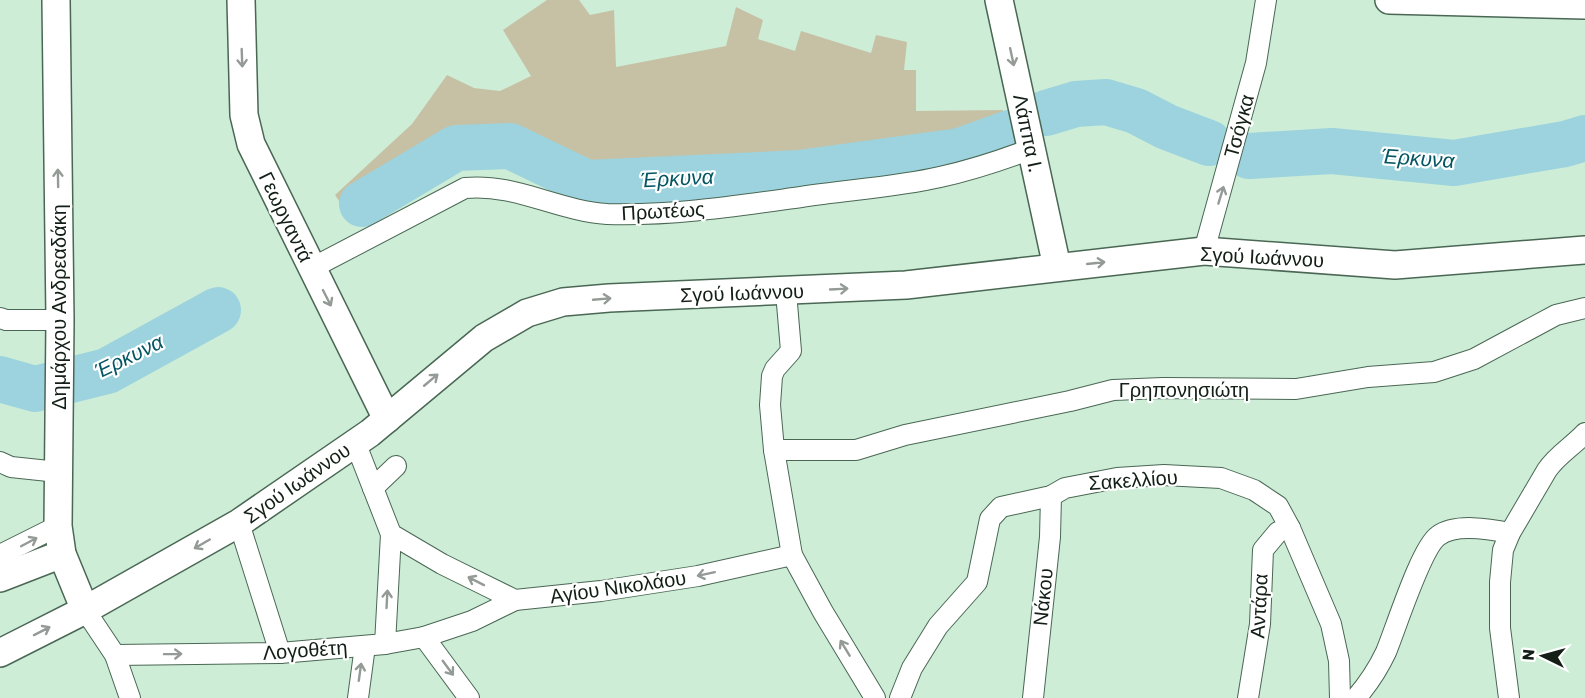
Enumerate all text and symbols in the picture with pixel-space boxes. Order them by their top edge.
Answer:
one-way arrow [1006,47,1018,66]
one-way arrow [237,48,248,68]
street label: Λάππα Ι. [1008,92,1048,174]
street label: Τσόγκα [1219,92,1259,160]
water label: Έρκυνα [1381,143,1456,173]
water label: Έρκυνα [640,164,715,192]
one-way arrow [53,168,64,188]
street label: Γεωργαντά [254,168,318,266]
one-way arrow [1216,186,1227,205]
street label: Πρωτέως [621,197,706,225]
street label: Δημάρχου Ανδρεαδάκη [47,204,71,410]
street label: Σγού Ιωάννου [1199,242,1325,272]
one-way arrow [1085,257,1105,268]
street label: Σγού Ιωάννου [680,279,804,307]
one-way arrow [829,283,849,294]
one-way arrow [321,289,333,307]
one-way arrow [592,293,612,304]
water label: Έρκυνα [91,328,168,383]
one-way arrow [423,374,439,387]
street label: Γρηπονησιώτη [1119,378,1249,402]
street label: Σγού Ιωάννου [239,438,355,528]
street label: Σακελλίου [1088,465,1178,495]
one-way arrow [20,536,38,547]
one-way arrow [194,538,211,550]
street label: Αγίου Νικολάου [548,566,688,608]
street label: Νάκου [1028,567,1058,627]
one-way arrow [697,569,717,580]
street label: Αντάρα [1245,573,1273,639]
one-way arrow [468,575,485,587]
one-way arrow [381,589,392,609]
one-way arrow [33,625,51,637]
north arrow [1513,626,1573,686]
street label: Λογοθέτη [262,635,348,665]
one-way arrow [839,640,851,657]
one-way arrow [163,648,183,660]
text: N [1519,648,1539,661]
one-way arrow [441,660,454,676]
one-way arrow [355,663,366,682]

